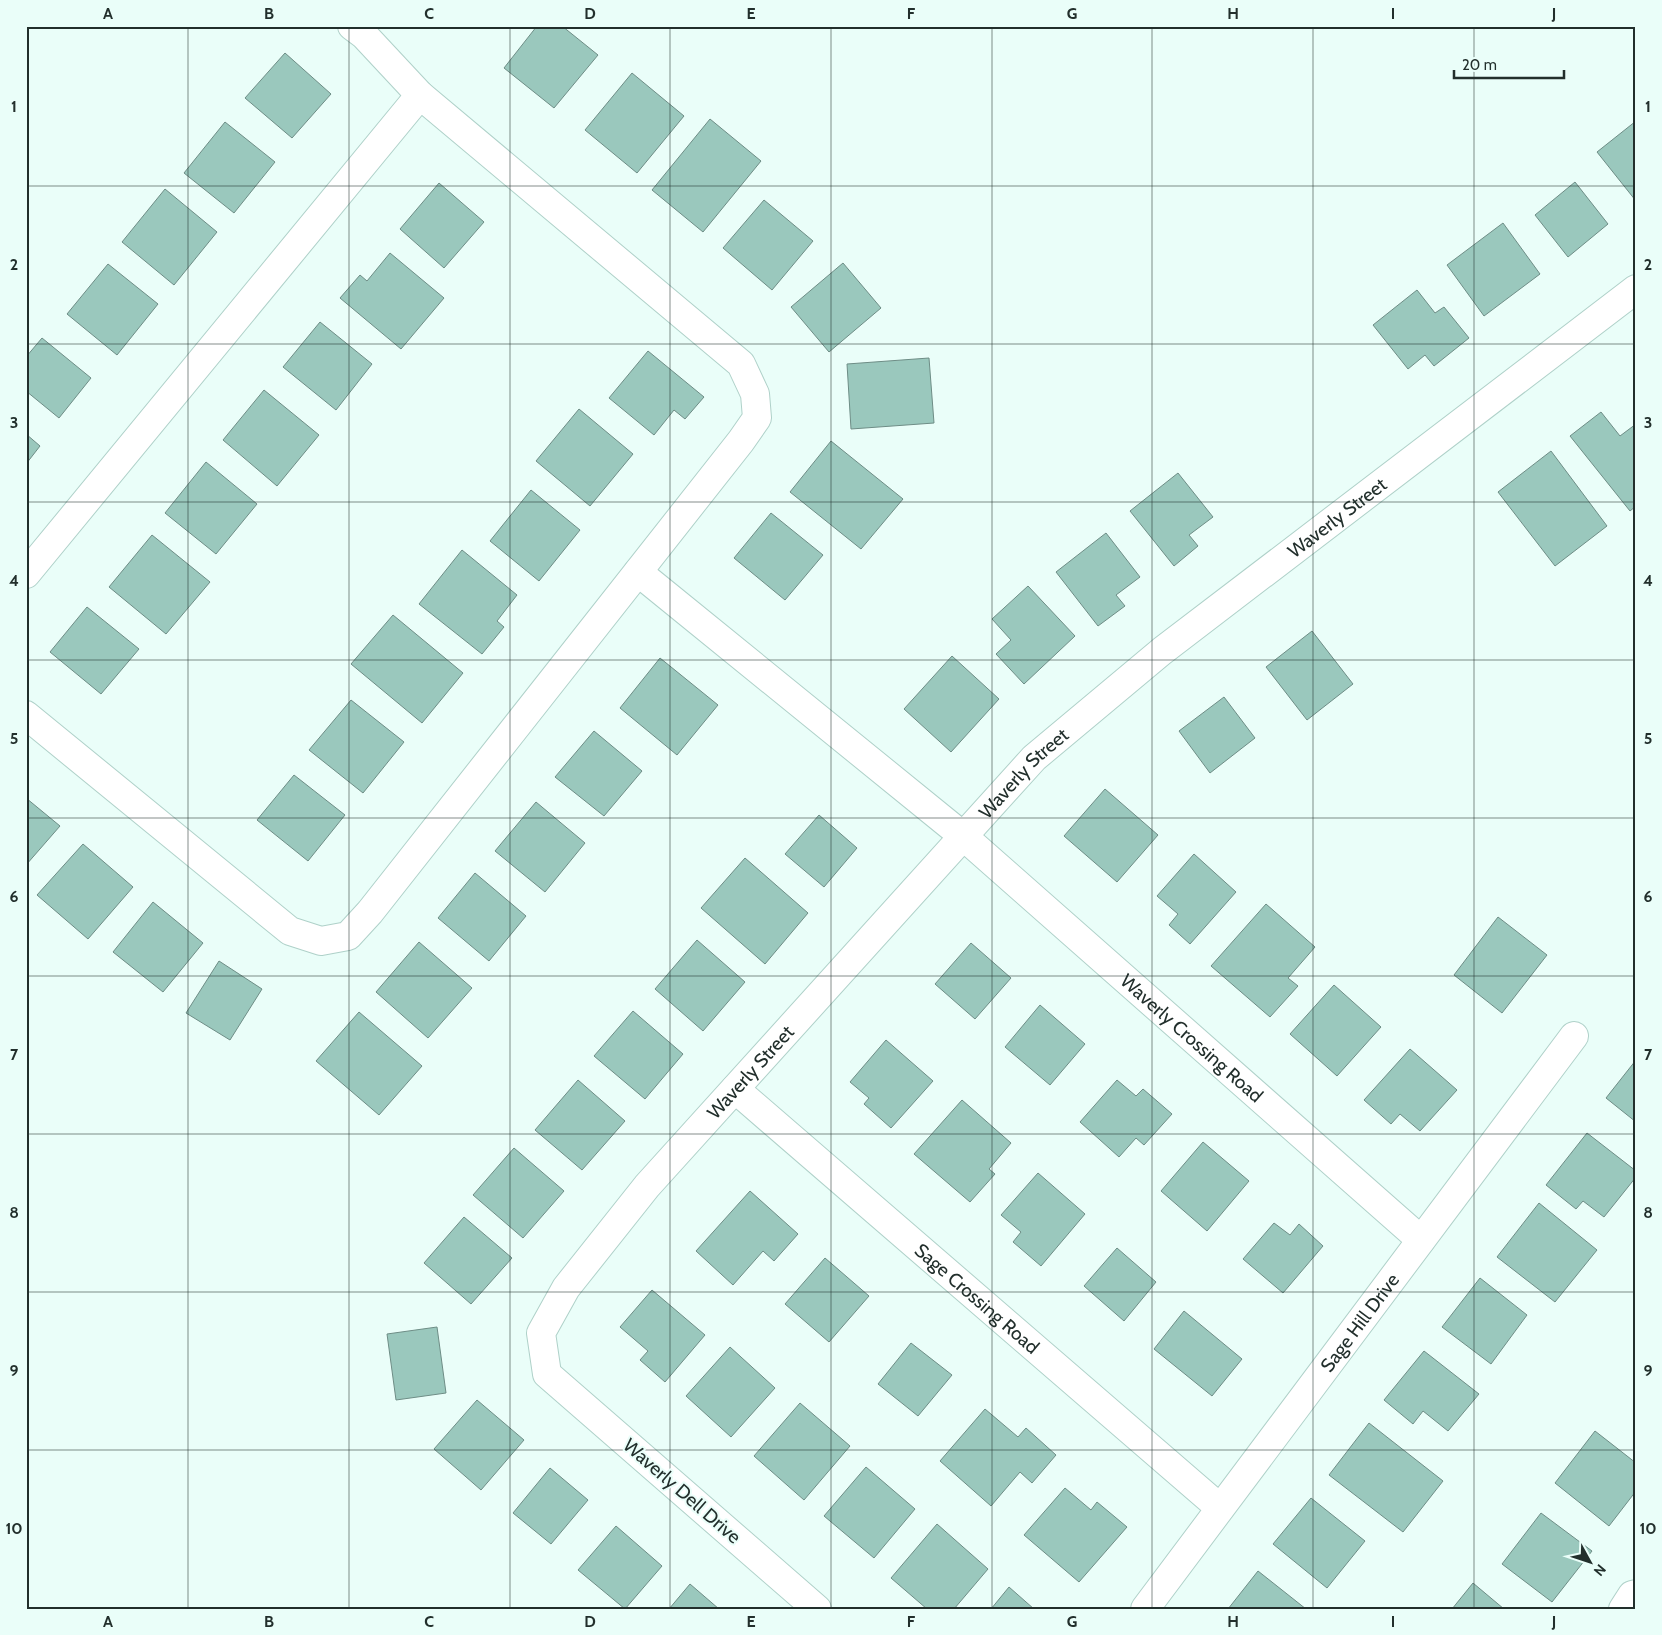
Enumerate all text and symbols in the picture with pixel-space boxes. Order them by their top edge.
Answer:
text: A [103,4,113,23]
text: B [264,4,274,23]
text: C [424,4,434,23]
text: D [584,4,596,23]
text: E [746,4,756,23]
text: F [907,4,916,23]
text: G [1067,4,1077,23]
text: H [1227,4,1239,23]
text: I [1391,4,1395,23]
text: J [1551,4,1556,23]
scale bar [1454,48,1564,80]
text: 20 m [1462,56,1497,74]
text: 1 [11,97,17,116]
text: 1 [1645,97,1651,116]
text: 2 [10,255,18,274]
text: 2 [1644,255,1652,274]
text: 3 [10,413,18,432]
text: 3 [1644,413,1652,432]
street label: Waverly Street [1283,472,1391,562]
text: 4 [9,571,19,590]
text: 4 [1643,571,1653,590]
street label: Waverly Street [974,723,1073,823]
text: 5 [10,729,18,748]
text: 5 [1644,729,1652,748]
text: 6 [10,887,19,906]
text: 6 [1644,887,1653,906]
street label: Waverly Crossing Road [1116,969,1268,1107]
street label: Waverly Street [702,1020,799,1123]
text: 7 [10,1045,19,1064]
text: 7 [1644,1045,1653,1064]
text: 8 [9,1203,19,1222]
text: 8 [1643,1203,1653,1222]
street label: Sage Crossing Road [910,1238,1044,1358]
street label: Sage Hill Drive [1315,1269,1404,1376]
text: 9 [10,1361,19,1380]
text: 9 [1644,1361,1653,1380]
street label: Waverly Dell Drive [618,1434,746,1549]
text: 10 [5,1519,23,1538]
text: 10 [1639,1519,1657,1538]
north arrow [1564,1538,1614,1588]
text: N [1590,1561,1610,1580]
text: A [103,1612,113,1631]
text: B [264,1612,274,1631]
text: C [424,1612,434,1631]
text: D [584,1612,596,1631]
text: E [746,1612,756,1631]
text: F [907,1612,916,1631]
text: G [1067,1612,1077,1631]
text: H [1227,1612,1239,1631]
text: I [1391,1612,1395,1631]
text: J [1551,1612,1556,1631]

